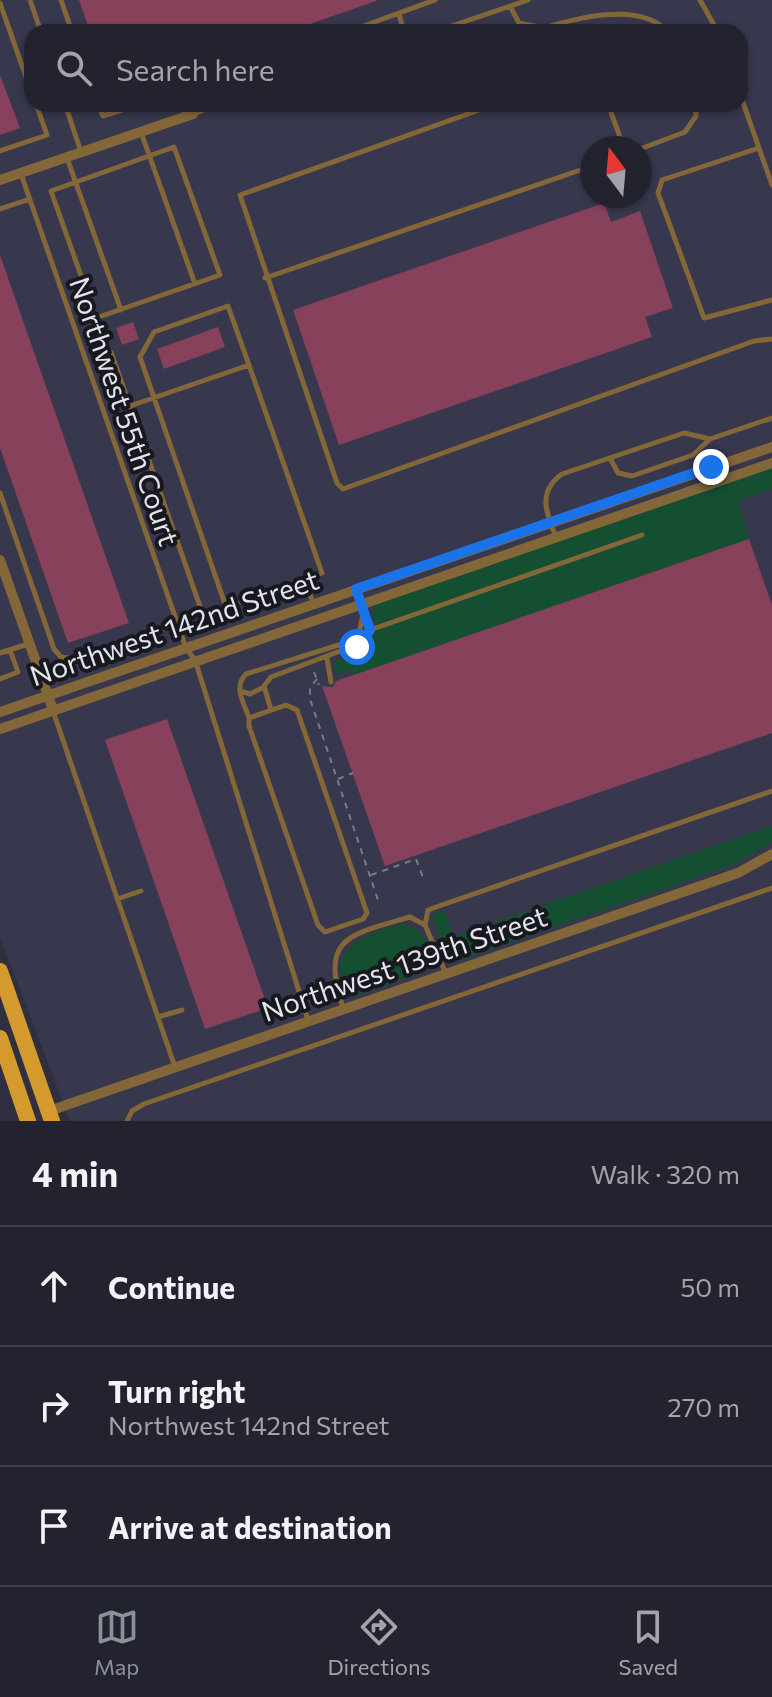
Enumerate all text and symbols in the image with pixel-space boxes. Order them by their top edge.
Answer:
search box [24,24,748,112]
icon: search [52,46,96,90]
text: Search here [116,50,275,87]
north arrow [580,136,652,208]
street label: Northwest 55th Court [63,272,187,550]
route end [693,449,729,485]
street label: Northwest 142nd Street [25,562,323,692]
route start [339,629,375,665]
street label: Northwest 139th Street [257,898,551,1028]
text: 4 min [32,1152,118,1194]
text: Walk · 320 m [591,1158,740,1189]
icon: ahead [32,1264,76,1308]
text: Continue [108,1268,235,1305]
text: 50 m [680,1271,740,1302]
text: Turn right [108,1372,245,1409]
icon: right [32,1384,76,1428]
text: 270 m [667,1391,740,1422]
text: Northwest 142nd Street [108,1409,389,1440]
icon: arrive [32,1504,76,1548]
text: Arrive at destination [108,1508,392,1545]
tab: Map [94,1605,139,1680]
tab: Directions [327,1605,431,1680]
tab: Saved [619,1605,678,1680]

